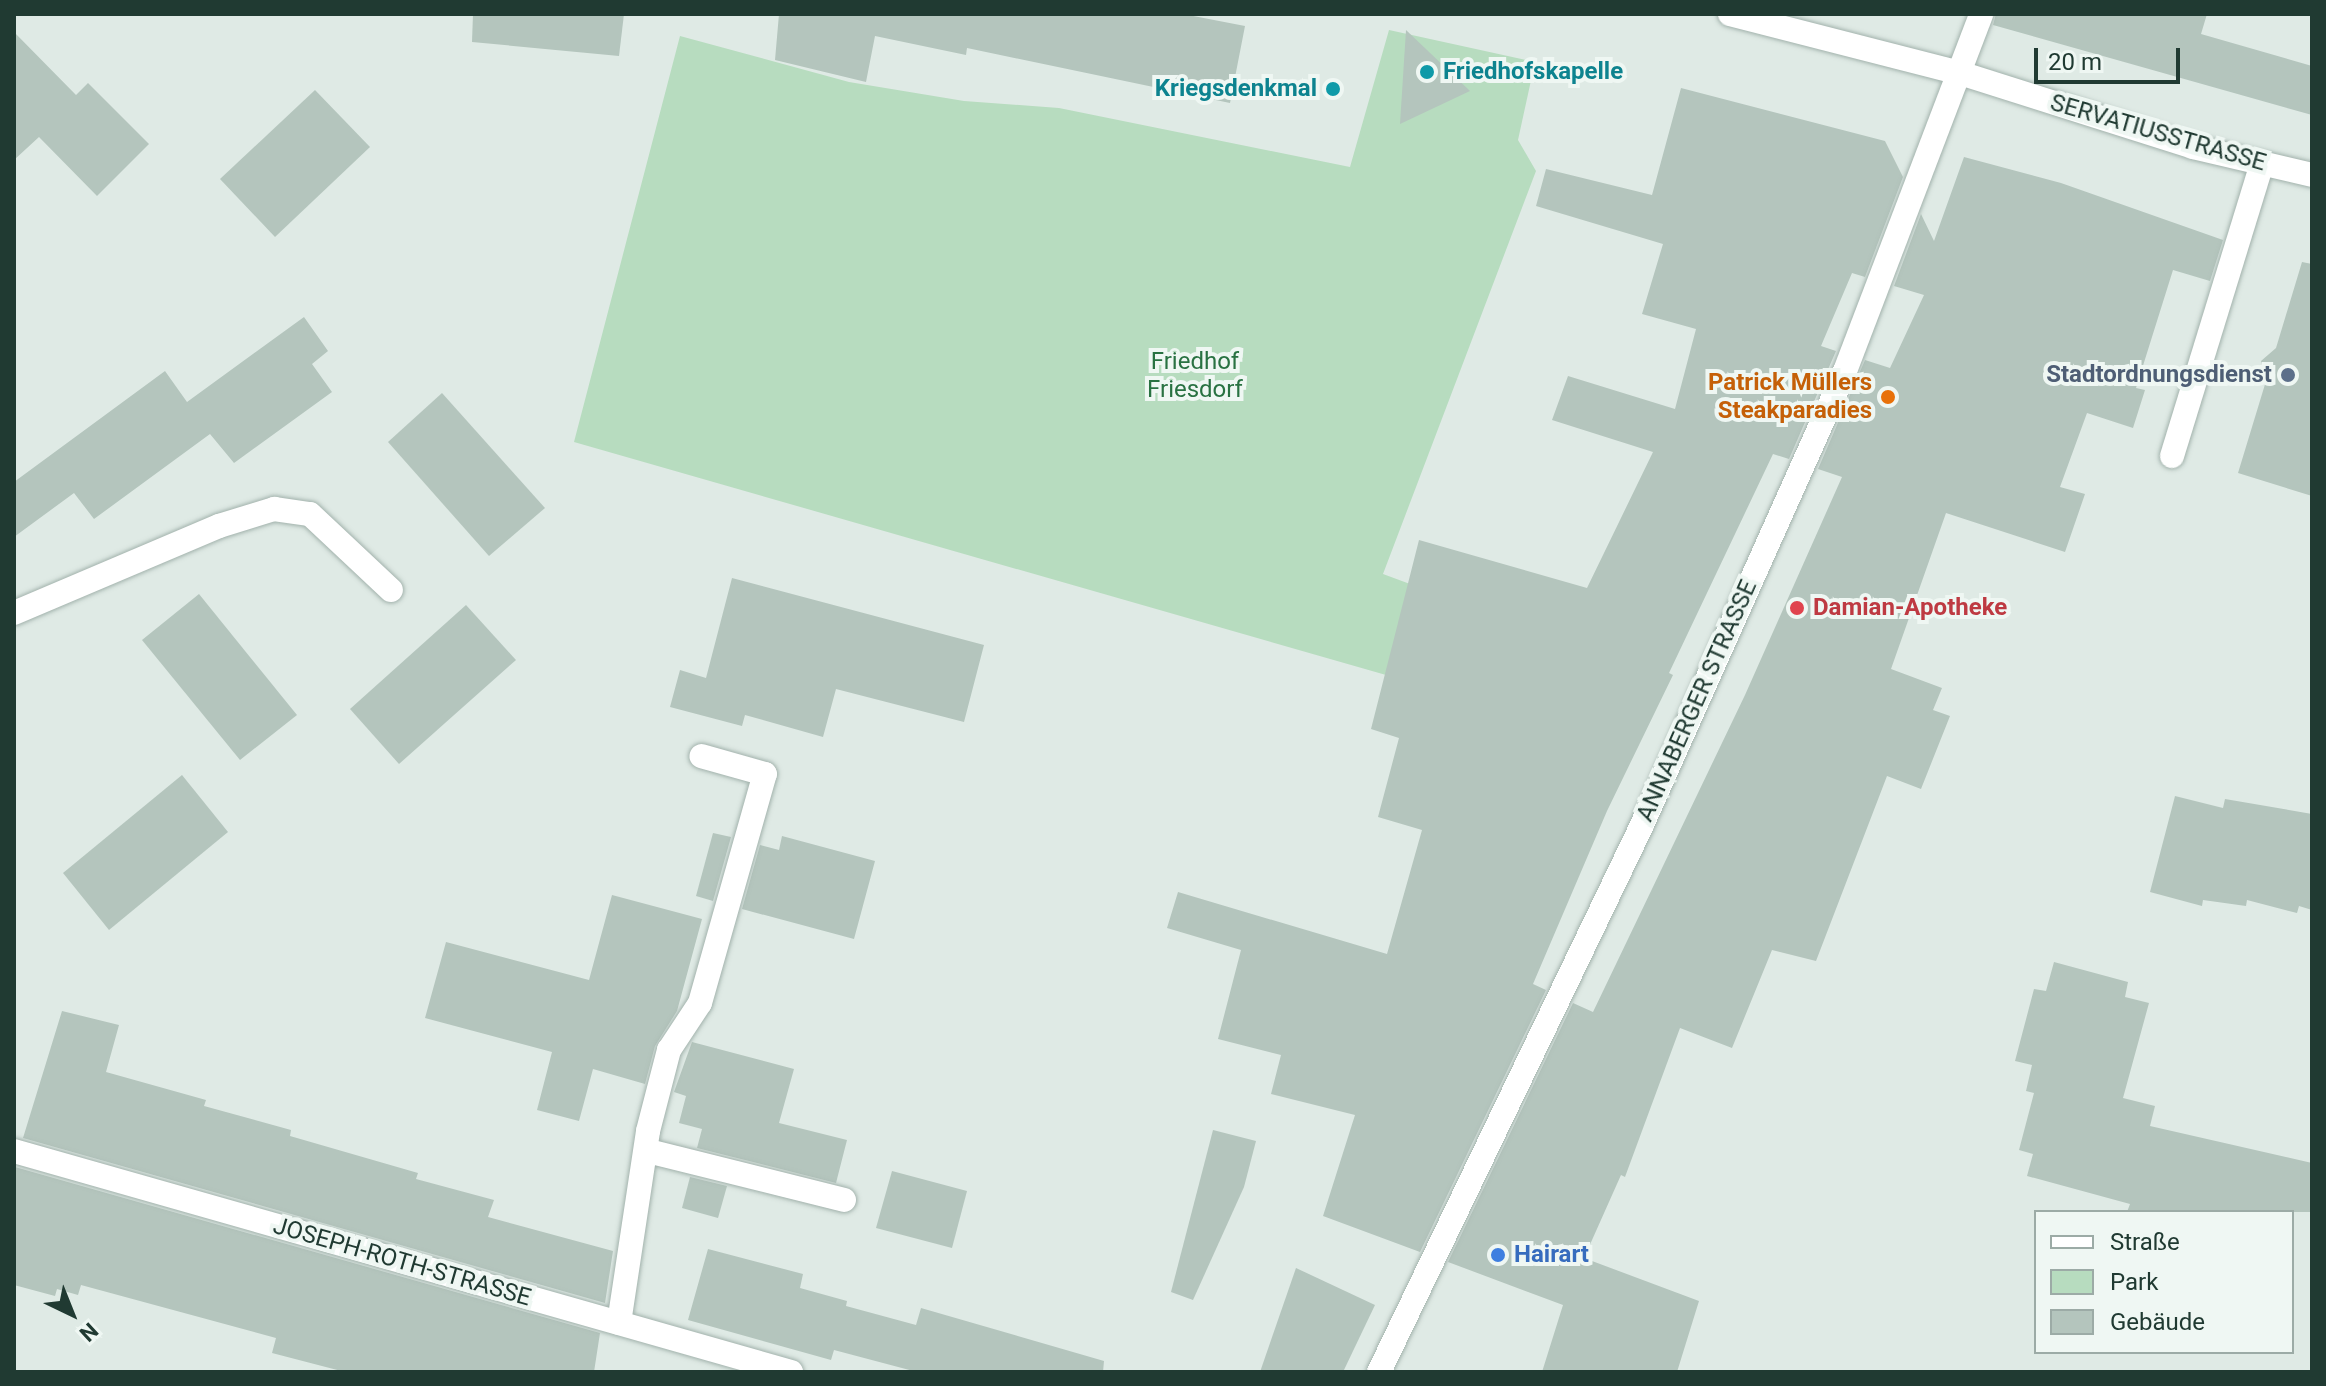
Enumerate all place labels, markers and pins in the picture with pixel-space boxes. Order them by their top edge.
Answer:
place label: Friedhofskapelle [1443,58,1623,86]
marker: Friedhofskapelle [1418,63,1436,81]
place label: Kriegsdenkmal [1155,75,1317,103]
marker: Kriegsdenkmal [1324,80,1342,98]
place label: Stadtordnungsdienst [2046,361,2272,389]
marker: Stadtordnungsdienst [2279,366,2297,384]
place label: Patrick Müllers Steakparadies [1708,369,1872,425]
marker: Patrick Müllers Steakparadies [1879,388,1897,406]
place label: Damian-Apotheke [1813,594,2007,622]
marker: Damian-Apotheke [1788,599,1806,617]
place label: Hairart [1514,1241,1589,1269]
marker: Hairart [1489,1246,1507,1264]

